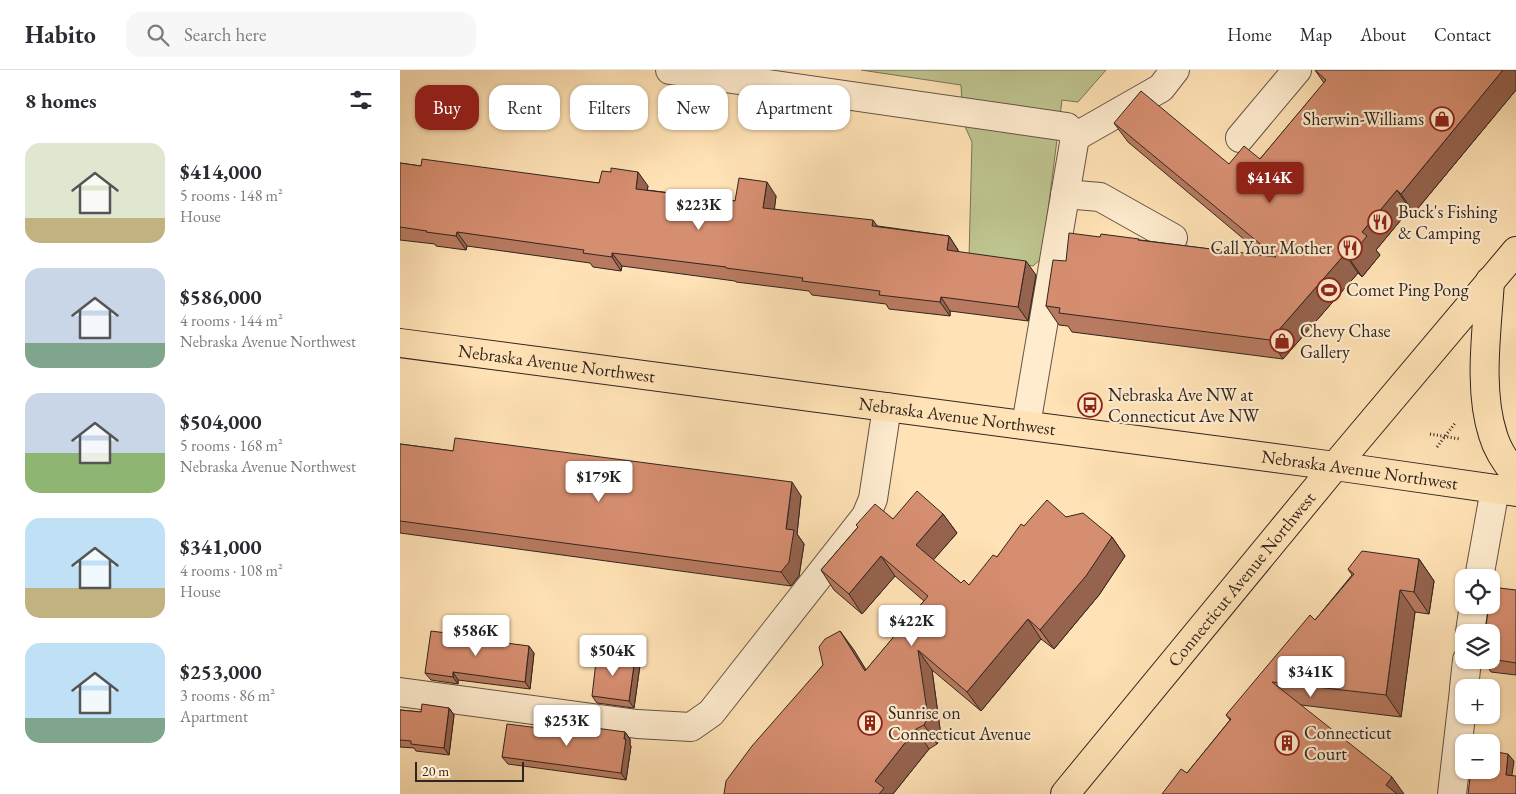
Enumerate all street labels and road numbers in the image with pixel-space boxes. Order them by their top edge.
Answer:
street label: Nebraska Avenue Northwest [457,339,657,387]
street label: Nebraska Avenue Northwest [857,391,1057,440]
street label: Nebraska Avenue Northwest [1260,444,1460,495]
street label: Connecticut Avenue Northwest [1162,486,1320,671]

